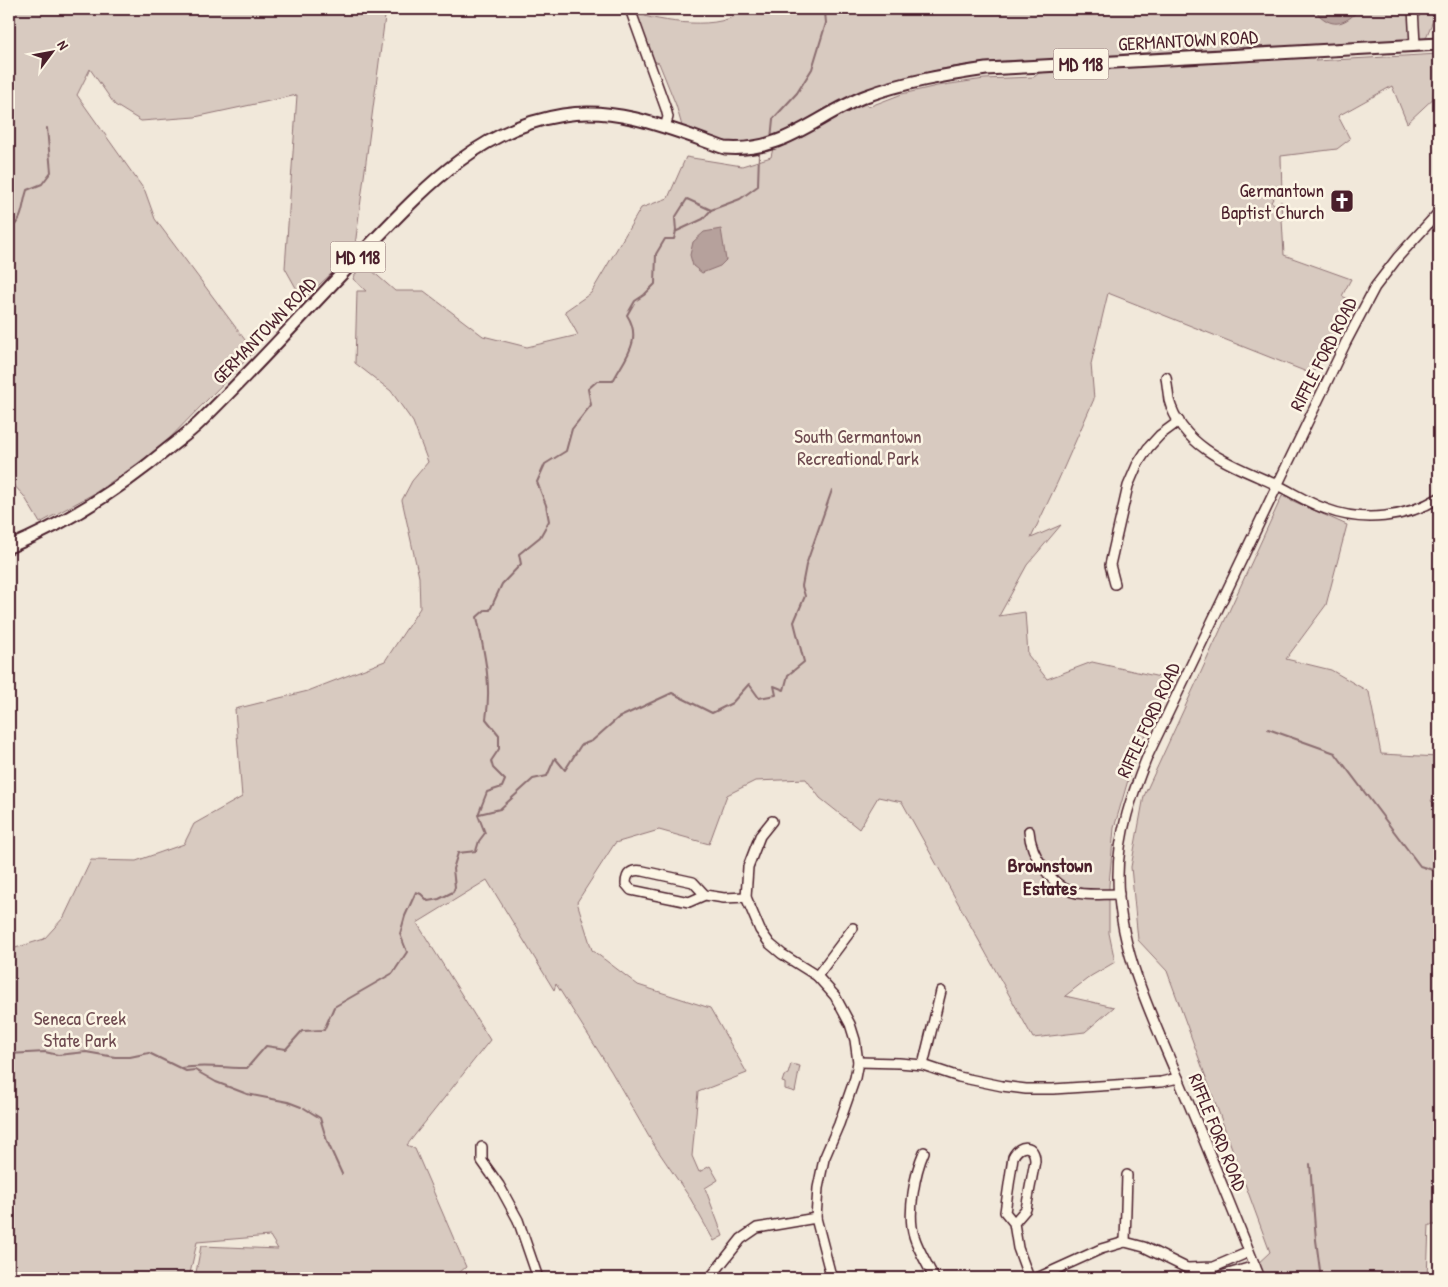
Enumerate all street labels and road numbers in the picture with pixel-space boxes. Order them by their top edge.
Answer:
street label: GERMANTOWN ROAD [1117,23,1259,57]
road number: MD 118 [1054,49,1108,80]
road number: MD 118 [330,242,386,272]
street label: GERMANTOWN ROAD [206,271,322,389]
street label: RIFFLE FORD ROAD [1283,293,1363,415]
street label: RIFFLE FORD ROAD [1110,658,1186,782]
street label: RIFFLE FORD ROAD [1183,1069,1253,1195]

